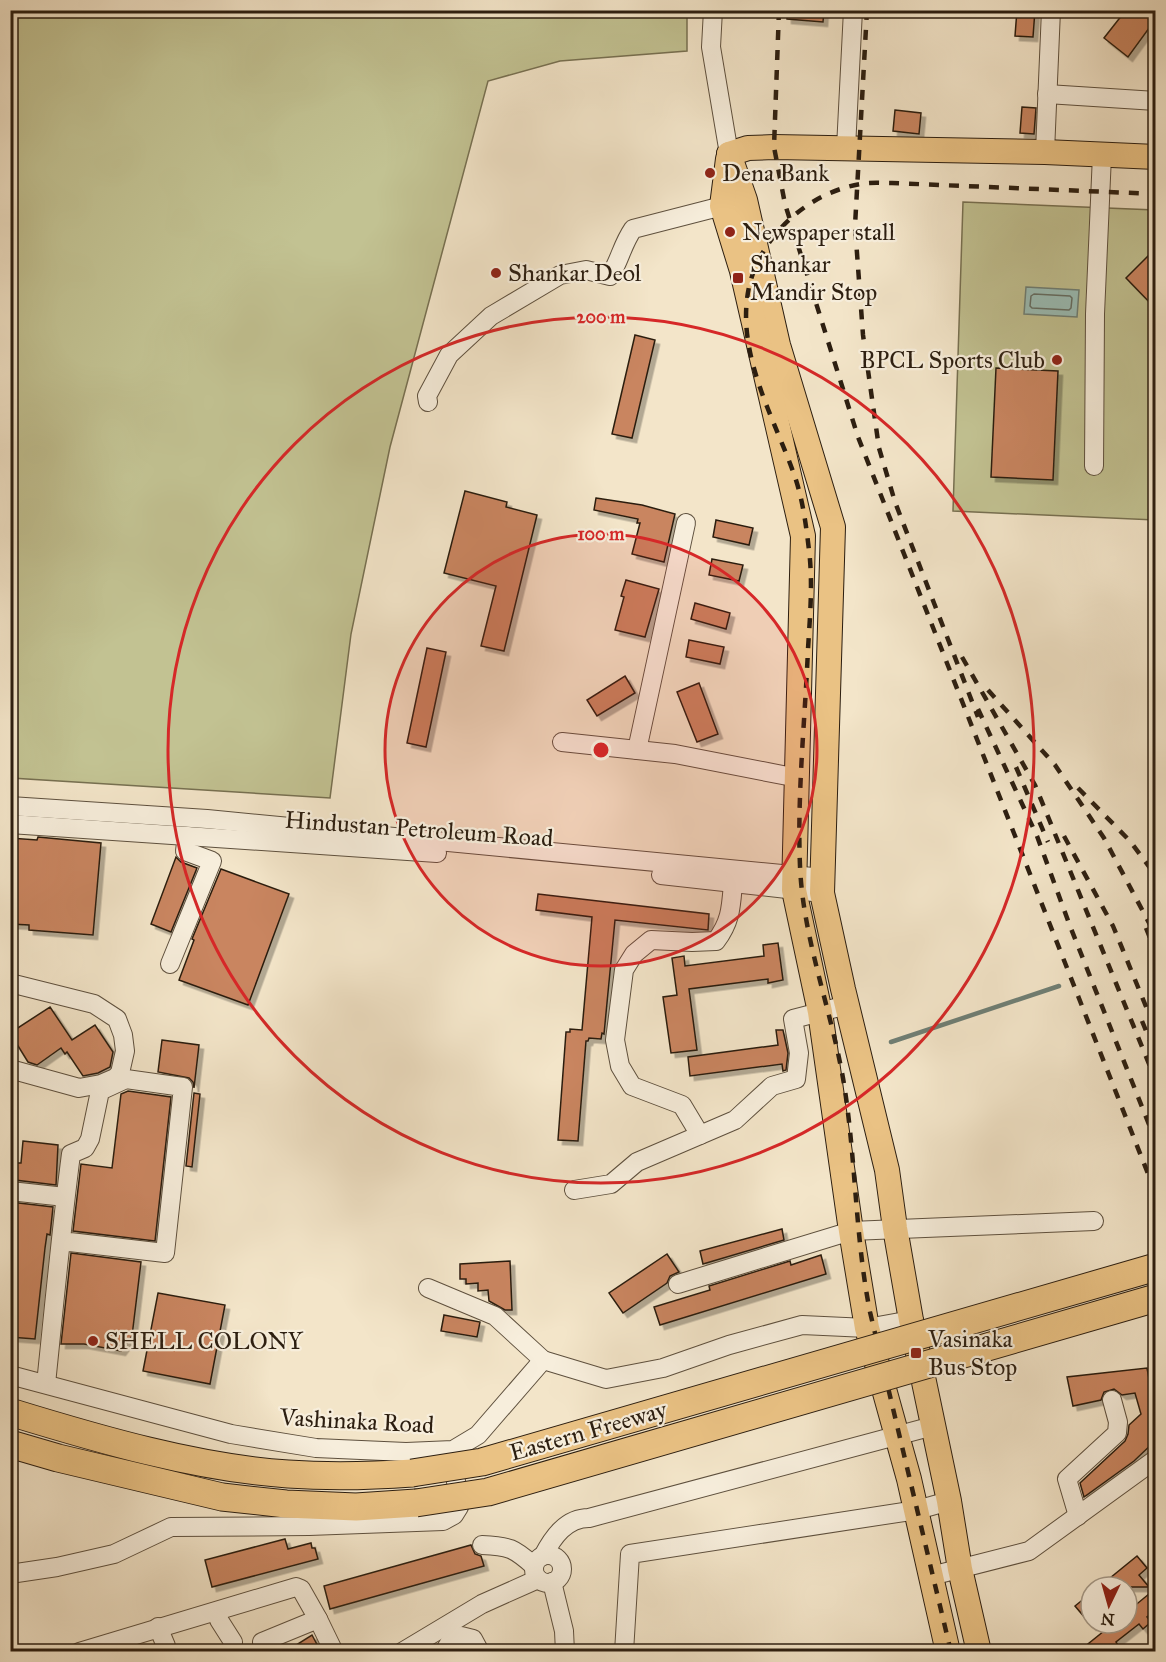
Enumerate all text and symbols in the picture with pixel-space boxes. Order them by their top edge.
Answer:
place label: Dena Bank [722,158,830,188]
marker: Dena Bank [703,166,717,180]
place label: Newspaper stall [742,217,896,247]
marker: Newspaper stall [723,225,737,239]
place label: Shankar Mandir Stop [750,249,877,307]
place label: Shankar Deol [508,258,642,288]
marker: Shankar Deol [489,266,503,280]
marker: Shankar Mandir Stop [731,271,745,285]
text: 200 m [577,306,626,328]
place label: BPCL Sports Club [860,345,1045,375]
marker: BPCL Sports Club [1050,353,1064,367]
text: 100 m [578,523,625,545]
centre of rings [591,740,611,760]
street label: Hindustan Petroleum Road [284,805,554,853]
place label: Vasinaka Bus Stop [927,1324,1017,1382]
place label: SHELL COLONY [105,1326,304,1356]
marker: SHELL COLONY [86,1334,100,1348]
marker: Vasinaka Bus Stop [909,1346,923,1360]
street label: Eastern Freeway [506,1394,671,1468]
street label: Vashinaka Road [278,1402,435,1440]
north arrow [1079,1575,1139,1635]
text: N [1100,1609,1115,1630]

